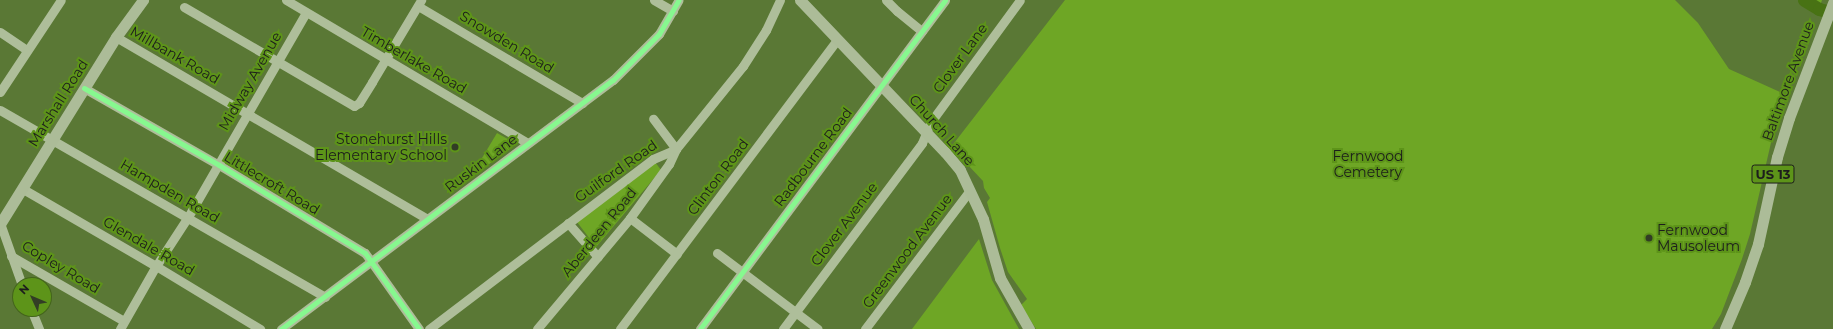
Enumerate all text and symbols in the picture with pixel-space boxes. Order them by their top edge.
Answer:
street label: Snowden Road [457,7,557,77]
street label: Baltimore Avenue [1759,19,1817,143]
street label: Clover Lane [929,20,991,96]
street label: Millbank Road [127,23,223,87]
street label: Timberlake Road [358,23,470,97]
street label: Midway Avenue [215,29,285,133]
street label: Marshall Road [24,56,92,150]
street label: Church Lane [906,91,978,169]
street label: Radbourne Road [770,104,856,210]
street label: Ruskin Lane [442,130,520,196]
place label: Stonehurst Hills Elementary School [315,131,447,164]
street label: Guilford Road [572,136,660,206]
street label: Clinton Road [684,136,752,218]
marker: Stonehurst Hills Elementary School [450,142,460,152]
street label: Littlecroft Road [221,148,323,218]
park label: Fernwood Cemetery [1332,148,1404,180]
street label: Hampden Road [117,156,223,226]
road number: US 13 [1751,163,1795,185]
street label: Clover Avenue [807,179,881,269]
street label: Aberdeen Road [558,184,640,280]
street label: Greenwood Avenue [859,191,955,311]
street label: Glendale Road [100,213,198,279]
place label: Fernwood Mausoleum [1657,222,1740,254]
marker: Fernwood Mausoleum [1644,233,1654,243]
street label: Copley Road [19,237,103,297]
north arrow [12,277,52,317]
text: N [16,281,32,297]

